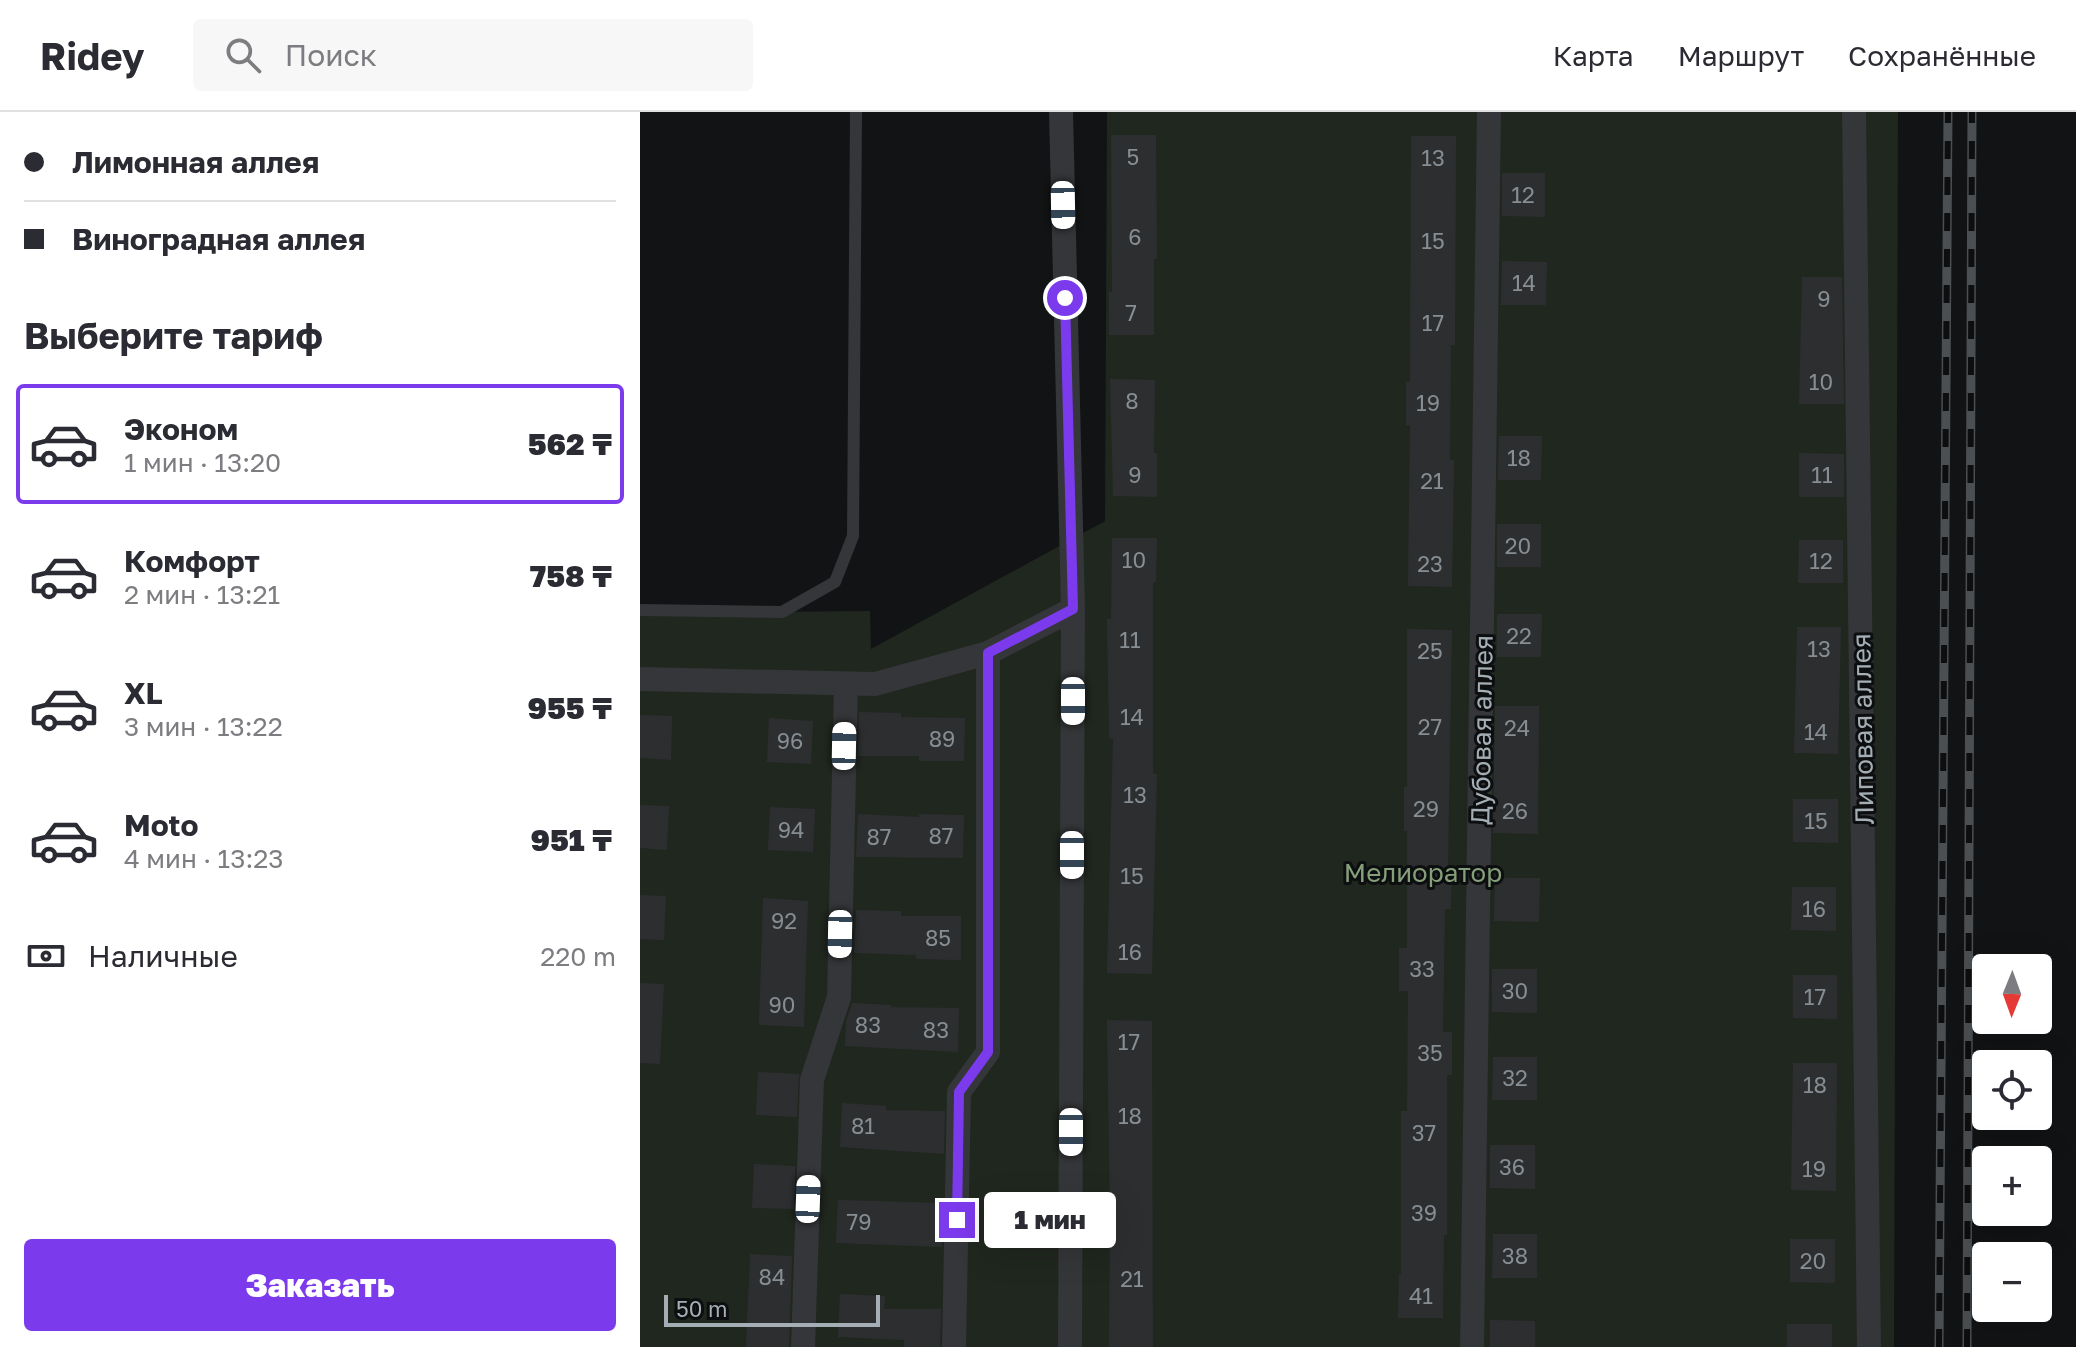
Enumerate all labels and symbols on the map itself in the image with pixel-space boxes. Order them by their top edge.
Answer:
house number: 5 [1127,143,1139,170]
house number: 13 [1421,144,1445,171]
car [1051,181,1075,229]
house number: 12 [1511,181,1535,208]
house number: 6 [1128,223,1142,250]
house number: 15 [1421,227,1445,254]
house number: 14 [1512,269,1536,296]
route start [1047,280,1083,316]
house number: 9 [1817,285,1831,312]
house number: 7 [1125,299,1137,326]
house number: 17 [1422,309,1444,336]
house number: 10 [1809,368,1833,395]
house number: 8 [1125,387,1139,414]
house number: 19 [1416,389,1440,416]
house number: 18 [1507,444,1531,471]
house number: 9 [1128,461,1142,488]
house number: 11 [1811,461,1833,488]
house number: 21 [1420,467,1444,494]
house number: 20 [1505,532,1531,559]
house number: 10 [1122,546,1146,573]
house number: 12 [1809,547,1833,574]
house number: 23 [1417,550,1443,577]
house number: 22 [1506,622,1532,649]
house number: 11 [1119,626,1141,653]
street label: Липовая аллея [1845,633,1880,825]
street label: Дубовая аллея [1464,635,1499,825]
house number: 13 [1807,635,1831,662]
house number: 25 [1417,637,1443,664]
car [1061,677,1085,725]
house number: 14 [1120,703,1144,730]
house number: 27 [1418,713,1442,740]
house number: 24 [1504,714,1530,741]
house number: 14 [1804,718,1828,745]
car [832,722,856,770]
house number: 89 [929,725,955,752]
house number: 96 [777,727,803,754]
house number: 13 [1123,781,1147,808]
house number: 29 [1413,795,1439,822]
house number: 26 [1502,797,1528,824]
house number: 15 [1804,807,1828,834]
house number: 94 [778,816,804,843]
house number: 87 [928,822,954,849]
house number: 87 [866,823,892,850]
car [1060,831,1084,879]
park label: Мелиоратор [1344,857,1502,888]
house number: 15 [1120,862,1144,889]
house number: 16 [1802,895,1826,922]
house number: 92 [771,907,797,934]
car [828,910,852,958]
house number: 85 [925,924,951,951]
house number: 16 [1118,938,1142,965]
north arrow [1972,954,2052,1034]
house number: 33 [1409,955,1435,982]
house number: 30 [1502,977,1528,1004]
house number: 17 [1804,983,1826,1010]
house number: 90 [769,991,795,1018]
house number: 83 [855,1011,881,1038]
house number: 83 [923,1016,949,1043]
house number: 17 [1118,1028,1140,1055]
house number: 35 [1417,1039,1443,1066]
house number: 32 [1502,1064,1528,1091]
house number: 18 [1803,1071,1827,1098]
house number: 18 [1118,1102,1142,1129]
car [1059,1108,1083,1156]
house number: 81 [851,1112,875,1139]
house number: 37 [1412,1119,1436,1146]
house number: 36 [1499,1153,1525,1180]
house number: 19 [1802,1155,1826,1182]
car [795,1175,821,1223]
callout: 1 мин [985,1192,1117,1248]
house number: 39 [1411,1199,1437,1226]
route end [939,1202,975,1238]
house number: 79 [847,1208,871,1235]
house number: 38 [1502,1242,1528,1269]
house number: 20 [1800,1247,1826,1274]
house number: 84 [759,1263,785,1290]
house number: 21 [1120,1265,1144,1292]
house number: 41 [1409,1282,1433,1309]
scale bar [664,1291,880,1327]

